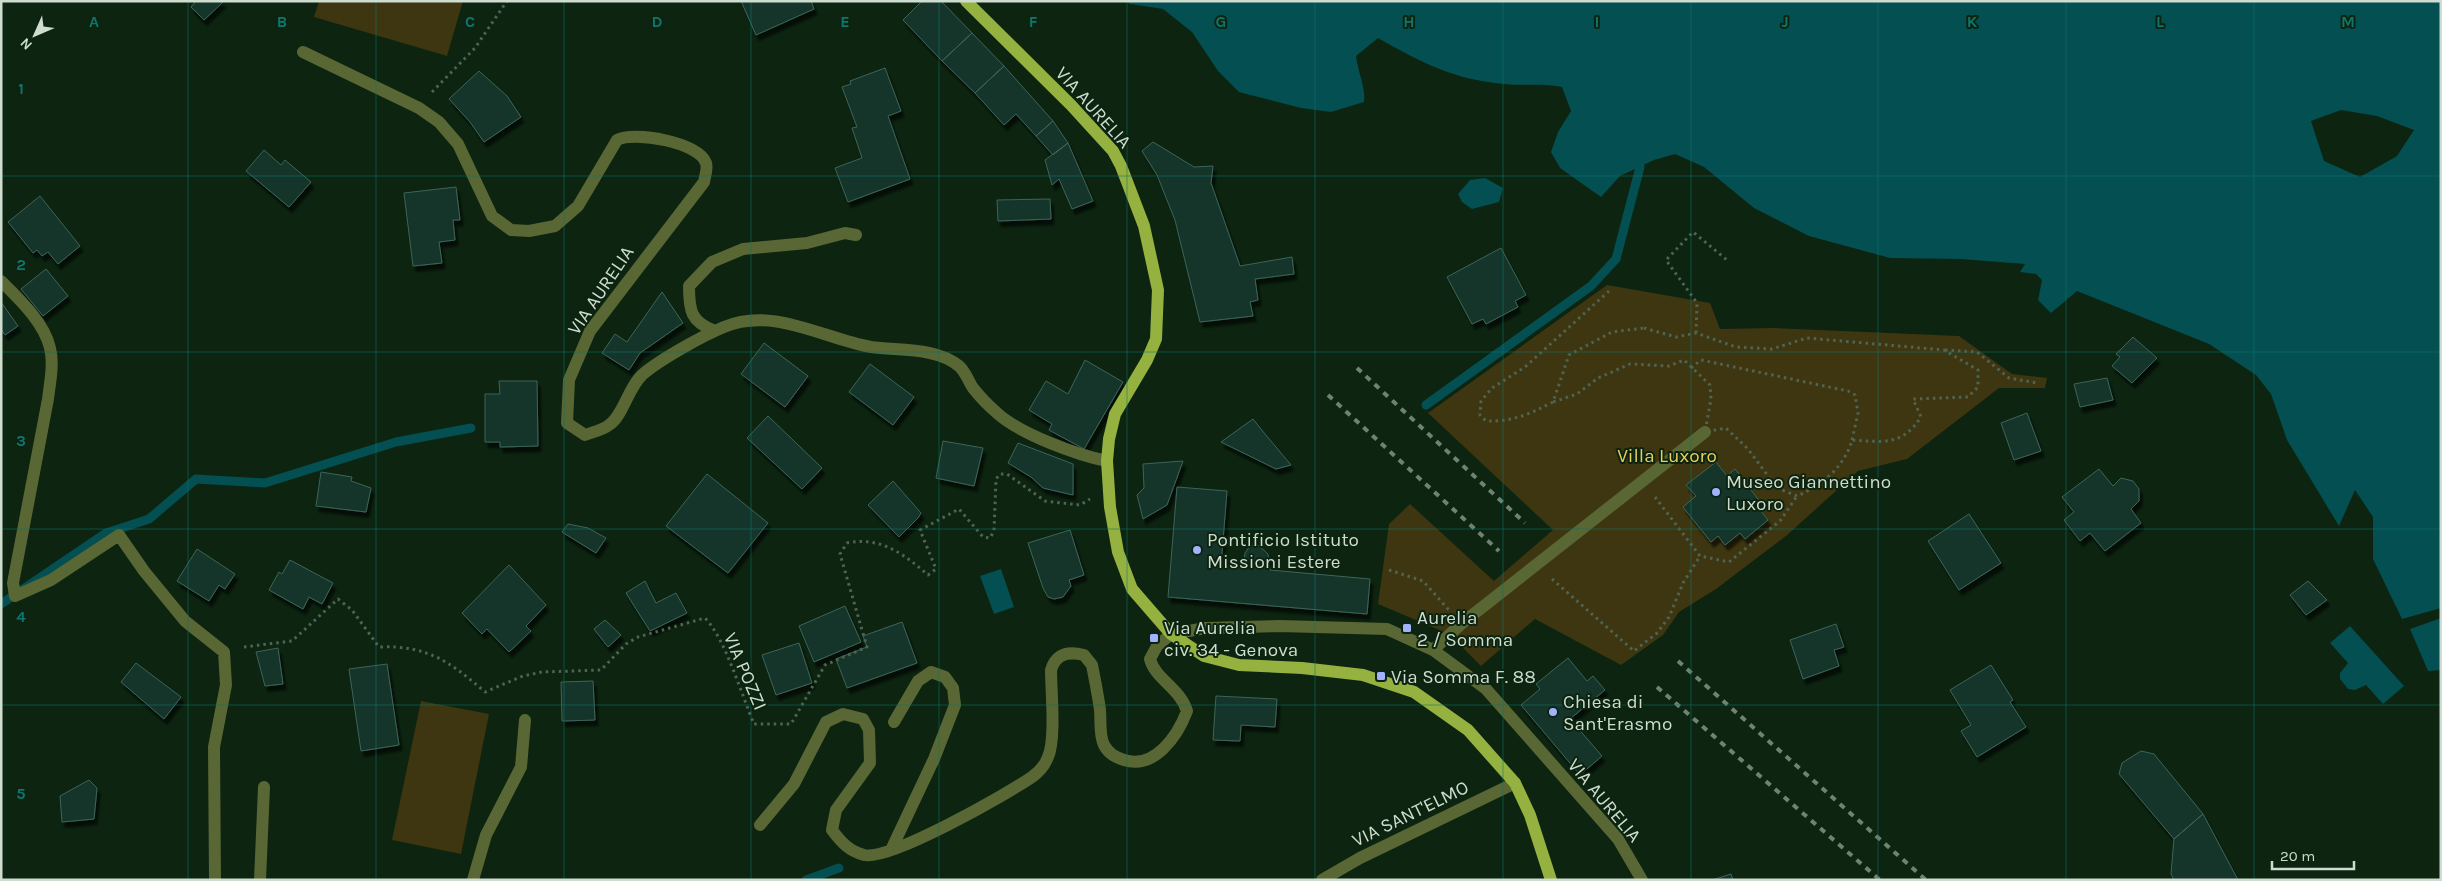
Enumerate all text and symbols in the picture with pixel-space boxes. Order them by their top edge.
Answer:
north arrow [10,10,60,60]
text: A [89,12,99,31]
text: B [277,12,287,31]
text: C [465,12,475,31]
text: D [652,12,663,31]
text: E [840,12,850,31]
text: F [1029,12,1038,31]
text: G [1216,12,1226,31]
text: H [1403,12,1415,31]
text: I [1595,12,1599,31]
text: J [1781,12,1789,31]
text: K [1967,12,1978,31]
text: L [2156,12,2164,31]
text: M [2341,12,2355,31]
text: N [17,34,36,53]
street label: VIA AURELIA [1051,62,1136,153]
text: 1 [18,79,24,98]
street label: VIA AURELIA [563,242,639,339]
text: 2 [16,255,26,274]
text: 3 [16,431,26,450]
park label: Villa Luxoro [1617,445,1717,467]
place label: Museo Giannettino Luxoro [1726,471,1891,515]
marker: Museo Giannettino Luxoro [1710,486,1722,498]
place label: Pontificio Istituto Missioni Estere [1207,529,1359,573]
marker: Pontificio Istituto Missioni Estere [1191,544,1203,556]
text: 4 [16,607,26,626]
place label: Aurelia 2 / Somma [1417,607,1513,651]
place label: Via Aurelia civ. 34 - Genova [1164,617,1298,661]
marker: Aurelia 2 / Somma [1401,622,1413,634]
street label: VIA POZZI [719,629,771,713]
marker: Via Aurelia civ. 34 - Genova [1148,632,1160,644]
place label: Via Somma F. 88 [1391,666,1536,688]
marker: Via Somma F. 88 [1375,670,1387,682]
place label: Chiesa di Sant'Erasmo [1563,691,1672,735]
marker: Chiesa di Sant'Erasmo [1547,706,1559,718]
street label: VIA AURELIA [1563,754,1646,847]
street label: VIA SANT'ELMO [1349,776,1472,852]
text: 5 [16,784,26,803]
scale bar [2272,838,2354,870]
text: 20 m [2280,847,2315,865]

